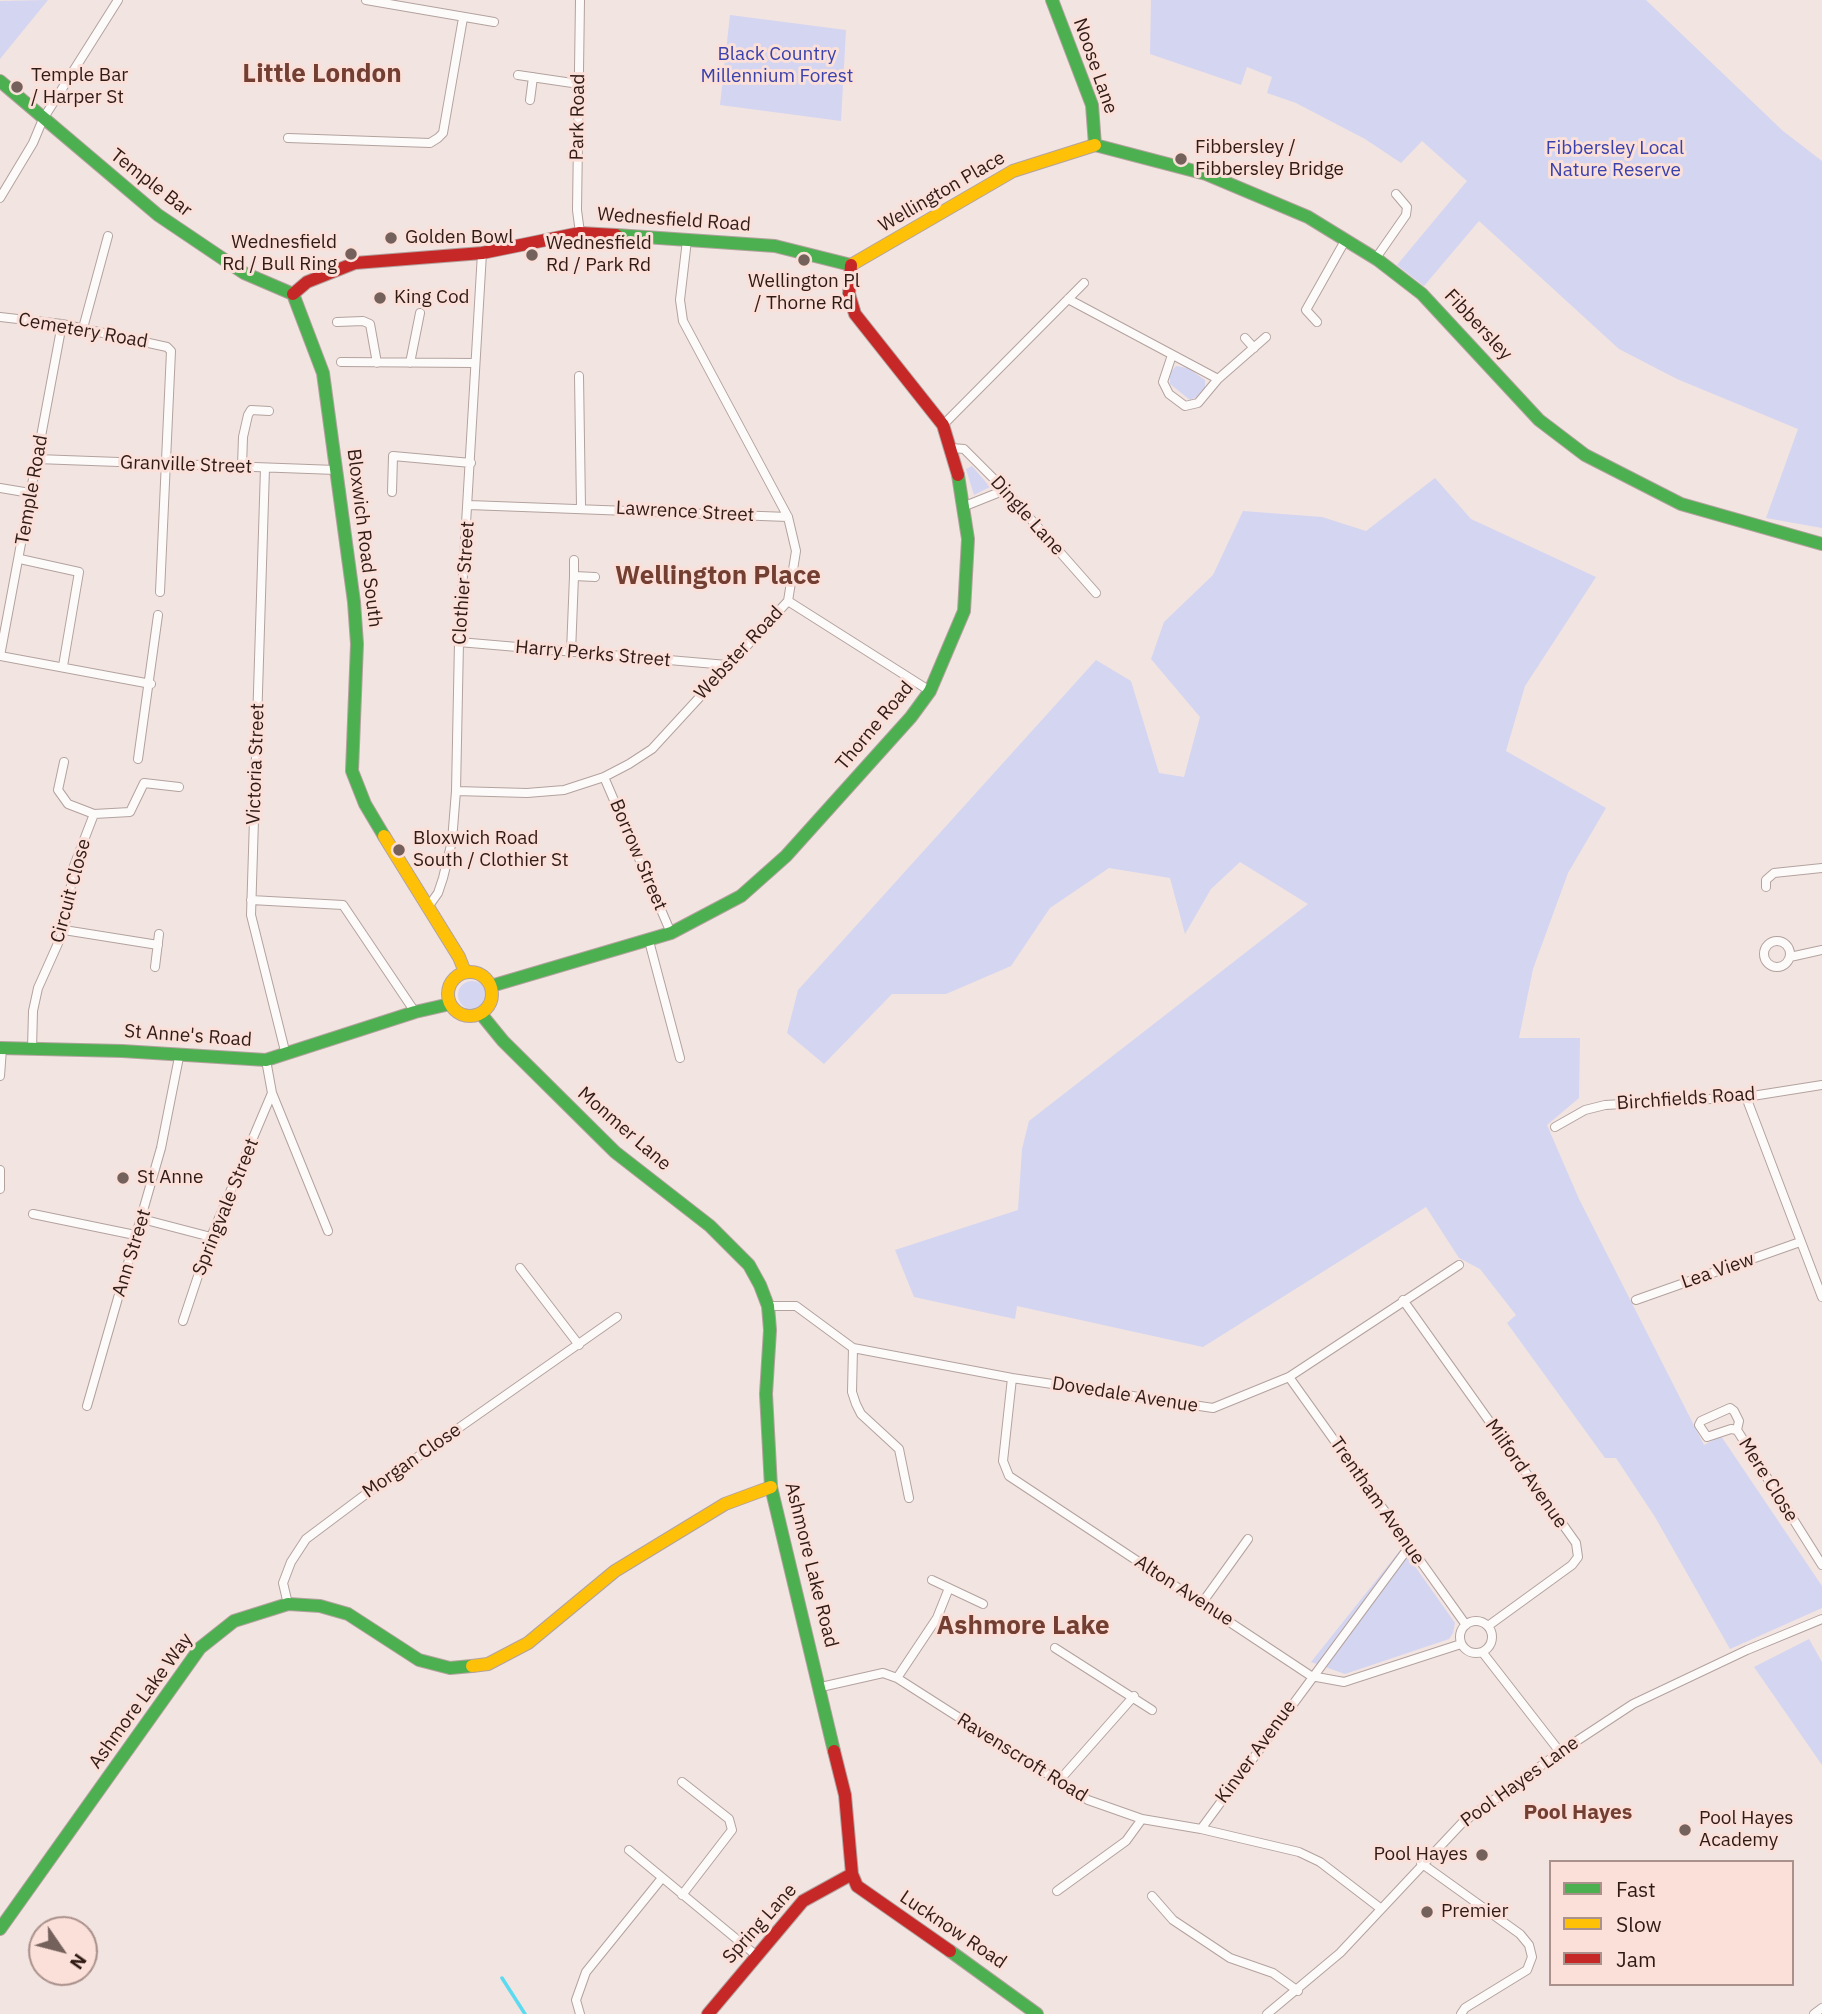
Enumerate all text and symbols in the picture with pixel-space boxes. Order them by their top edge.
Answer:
street label: Noose Lane [1068,15,1122,117]
park label: Black Country Millennium Forest [701,44,853,88]
district label: Little London [242,58,402,90]
place label: Temple Bar / Harper St [31,65,128,109]
street label: Park Road [566,73,590,161]
marker: Temple Bar / Harper St [9,79,25,95]
place label: Fibbersley / Fibbersley Bridge [1195,137,1344,181]
park label: Fibbersley Local Nature Reserve [1546,138,1684,182]
street label: Temple Bar [106,144,196,222]
street label: Wellington Place [875,147,1009,237]
marker: Fibbersley / Fibbersley Bridge [1173,151,1189,167]
street label: Wednesfield Road [596,203,752,237]
place label: Golden Bowl [405,227,513,249]
marker: Golden Bowl [383,230,399,246]
place label: Wednesfield Rd / Bull Ring [222,232,337,276]
place label: Wednesfield Rd / Park Rd [546,233,652,277]
marker: Wednesfield Rd / Bull Ring [343,246,359,262]
marker: Wednesfield Rd / Park Rd [524,247,540,263]
marker: Wellington Pl / Thorne Rd [796,252,812,268]
place label: Wellington Pl / Thorne Rd [748,271,860,315]
street label: Fibbersley [1439,285,1517,365]
place label: King Cod [394,287,470,309]
marker: King Cod [372,290,388,306]
street label: Cemetery Road [16,308,150,354]
street label: Temple Road [11,433,53,547]
street label: Bloxwich Road South [342,447,386,629]
street label: Granville Street [120,451,252,479]
street label: Dingle Lane [985,471,1069,561]
street label: Lawrence Street [615,497,755,527]
street label: Clothier Street [448,520,480,646]
district label: Wellington Place [615,560,821,592]
street label: Webster Road [690,602,788,704]
street label: Harry Perks Street [514,636,672,672]
street label: Thorne Road [831,677,919,775]
street label: Victoria Street [242,703,270,825]
street label: Borrow Street [604,796,672,914]
place label: Bloxwich Road South / Clothier St [413,828,569,872]
street label: Circuit Close [46,836,96,946]
marker: Bloxwich Road South / Clothier St [391,842,407,858]
street label: St Anne's Road [123,1020,253,1052]
street label: Monmer Lane [573,1082,675,1176]
street label: Birchfields Road [1616,1083,1756,1115]
street label: Springvale Street [188,1135,264,1279]
place label: St Anne [137,1167,203,1189]
marker: St Anne [115,1170,131,1186]
street label: Ann Street [108,1206,156,1300]
street label: Lea View [1679,1248,1757,1294]
street label: Dovedale Avenue [1050,1372,1200,1418]
street label: Milford Avenue [1480,1415,1572,1533]
street label: Morgan Close [358,1419,466,1503]
street label: Trentham Avenue [1325,1433,1429,1569]
street label: Mere Close [1733,1434,1803,1526]
street label: Ashmore Lake Road [779,1480,843,1650]
street label: Alton Avenue [1130,1551,1238,1631]
district label: Ashmore Lake [936,1610,1110,1642]
street label: Ashmore Lake Way [84,1629,198,1773]
street label: Kinver Avenue [1211,1696,1301,1808]
street label: Ravenscroft Road [953,1709,1091,1807]
street label: Pool Hayes Lane [1457,1732,1583,1832]
district label: Pool Hayes [1524,1800,1632,1826]
place label: Pool Hayes Academy [1699,1808,1794,1852]
marker: Pool Hayes Academy [1677,1822,1693,1838]
place label: Pool Hayes [1373,1844,1468,1866]
marker: Pool Hayes [1474,1847,1490,1863]
legend [1549,1860,1794,1986]
text: Fast [1616,1875,1656,1903]
street label: Spring Lane [718,1879,802,1969]
street label: Lucknow Road [895,1886,1011,1974]
place label: Premier [1441,1901,1508,1923]
marker: Premier [1419,1904,1435,1920]
text: Slow [1616,1910,1662,1938]
north arrow [28,1916,98,1986]
text: Jam [1616,1945,1656,1973]
text: N [65,1949,92,1974]

